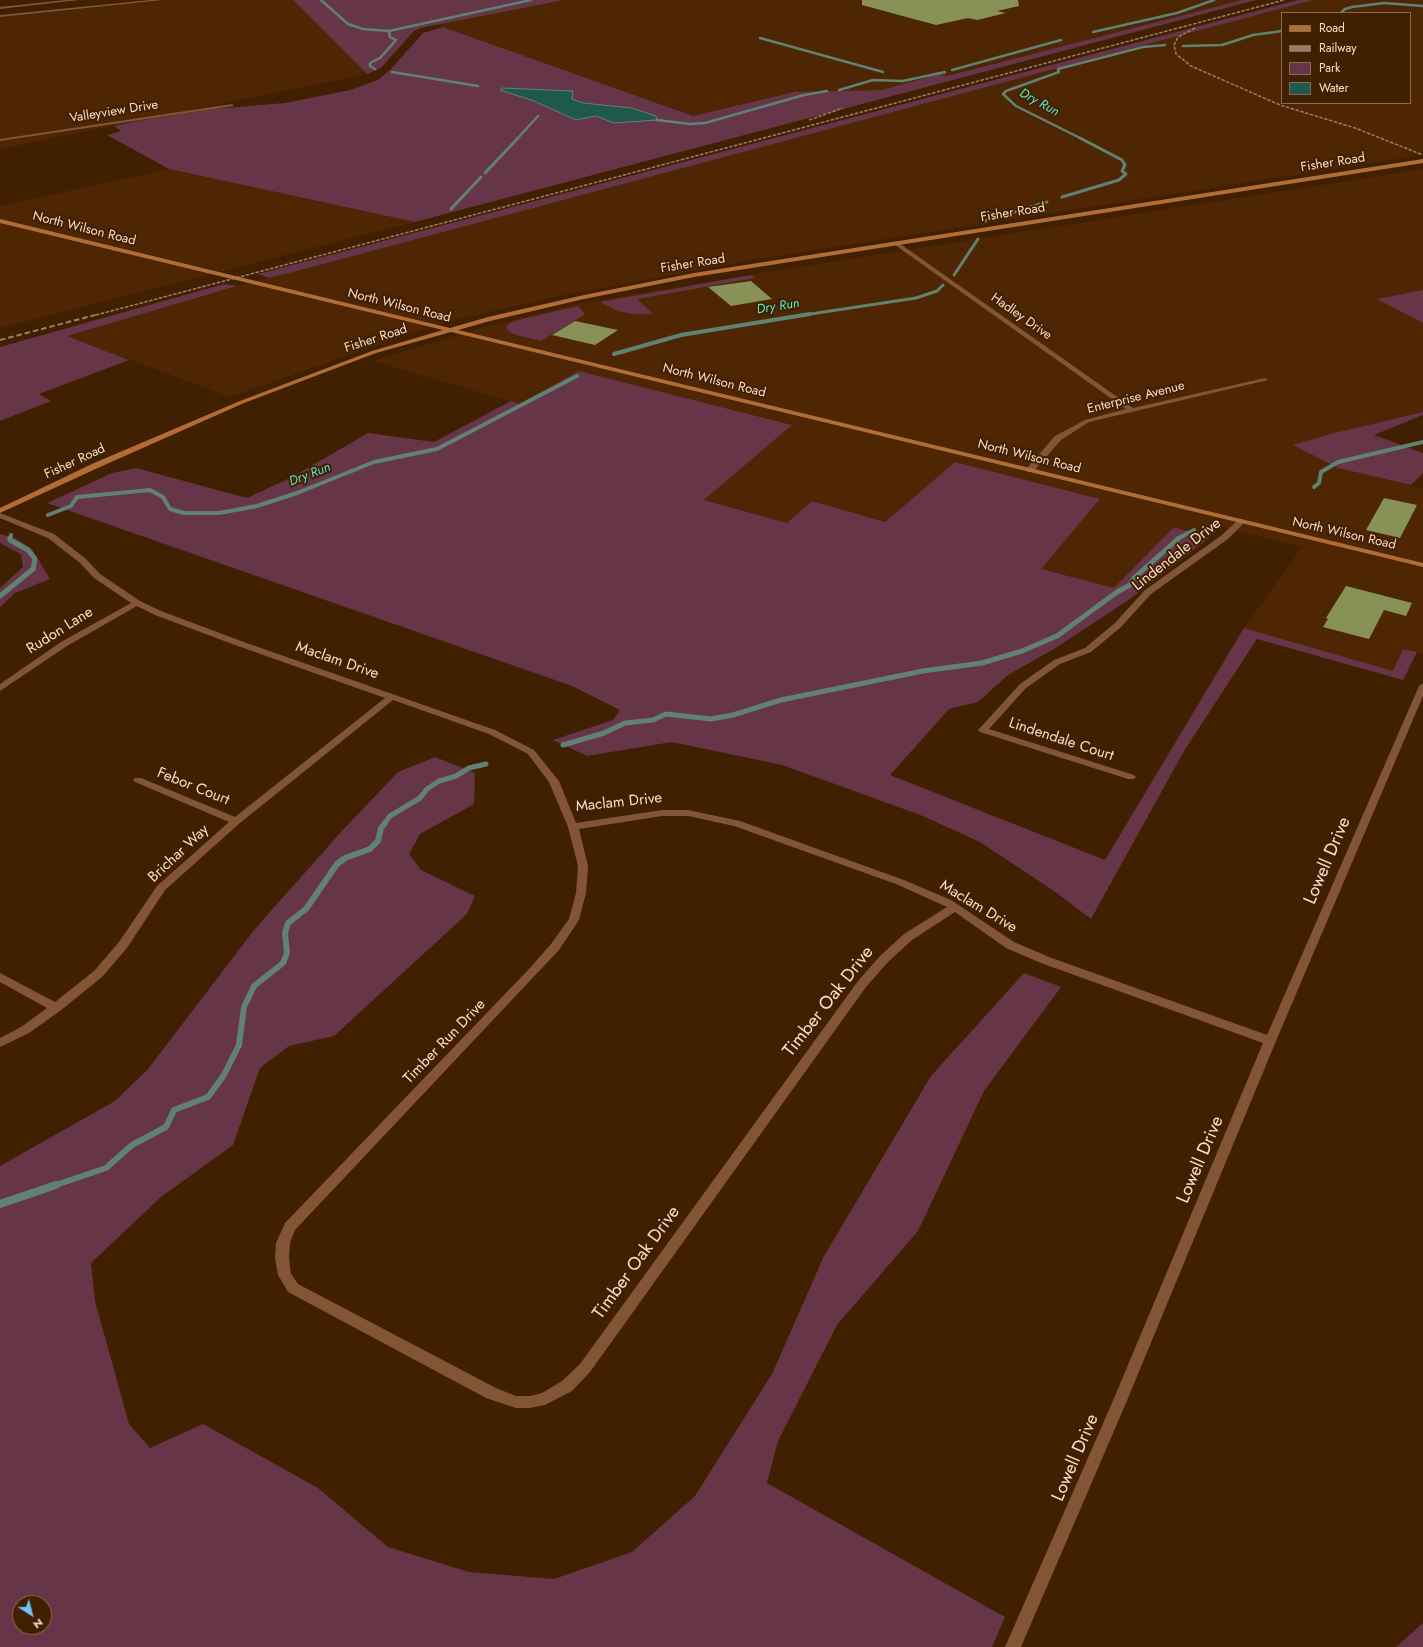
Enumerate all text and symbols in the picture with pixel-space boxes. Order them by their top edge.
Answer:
legend [1281,12,1411,104]
text: Road [1319,19,1345,37]
text: Railway [1319,39,1357,57]
text: Park [1319,59,1340,77]
text: Water [1319,79,1349,97]
water label: Dry Run [1016,86,1062,120]
street label: Valleyview Drive [69,97,159,127]
street label: Fisher Road [1300,150,1366,176]
street label: Fisher Road [980,200,1046,226]
street label: North Wilson Road [31,209,137,249]
street label: Fisher Road [660,251,726,277]
street label: North Wilson Road [346,286,452,326]
street label: Hadley Drive [987,290,1055,344]
water label: Dry Run [756,296,800,318]
street label: Fisher Road [343,322,409,356]
street label: North Wilson Road [661,361,767,401]
street label: Enterprise Avenue [1086,378,1186,418]
street label: North Wilson Road [976,437,1082,477]
street label: Fisher Road [42,441,108,483]
water label: Dry Run [287,460,333,490]
street label: North Wilson Road [1291,514,1397,554]
street label: Lindendale Drive [1129,515,1225,595]
street label: Rudon Lane [23,604,97,658]
street label: Maclam Drive [293,638,381,684]
street label: Lindendale Court [1006,715,1116,765]
street label: Febor Court [154,764,232,810]
street label: Maclam Drive [575,790,663,816]
street label: Lowell Drive [1300,814,1356,908]
street label: Brichar Way [145,821,213,887]
street label: Maclam Drive [936,877,1020,937]
street label: Timber Oak Drive [779,942,879,1062]
street label: Timber Run Drive [400,996,490,1088]
street label: Lowell Drive [1173,1113,1229,1207]
street label: Timber Oak Drive [589,1202,685,1324]
street label: Lowell Drive [1048,1411,1104,1505]
north arrow [12,1595,52,1635]
text: N [30,1615,47,1633]

